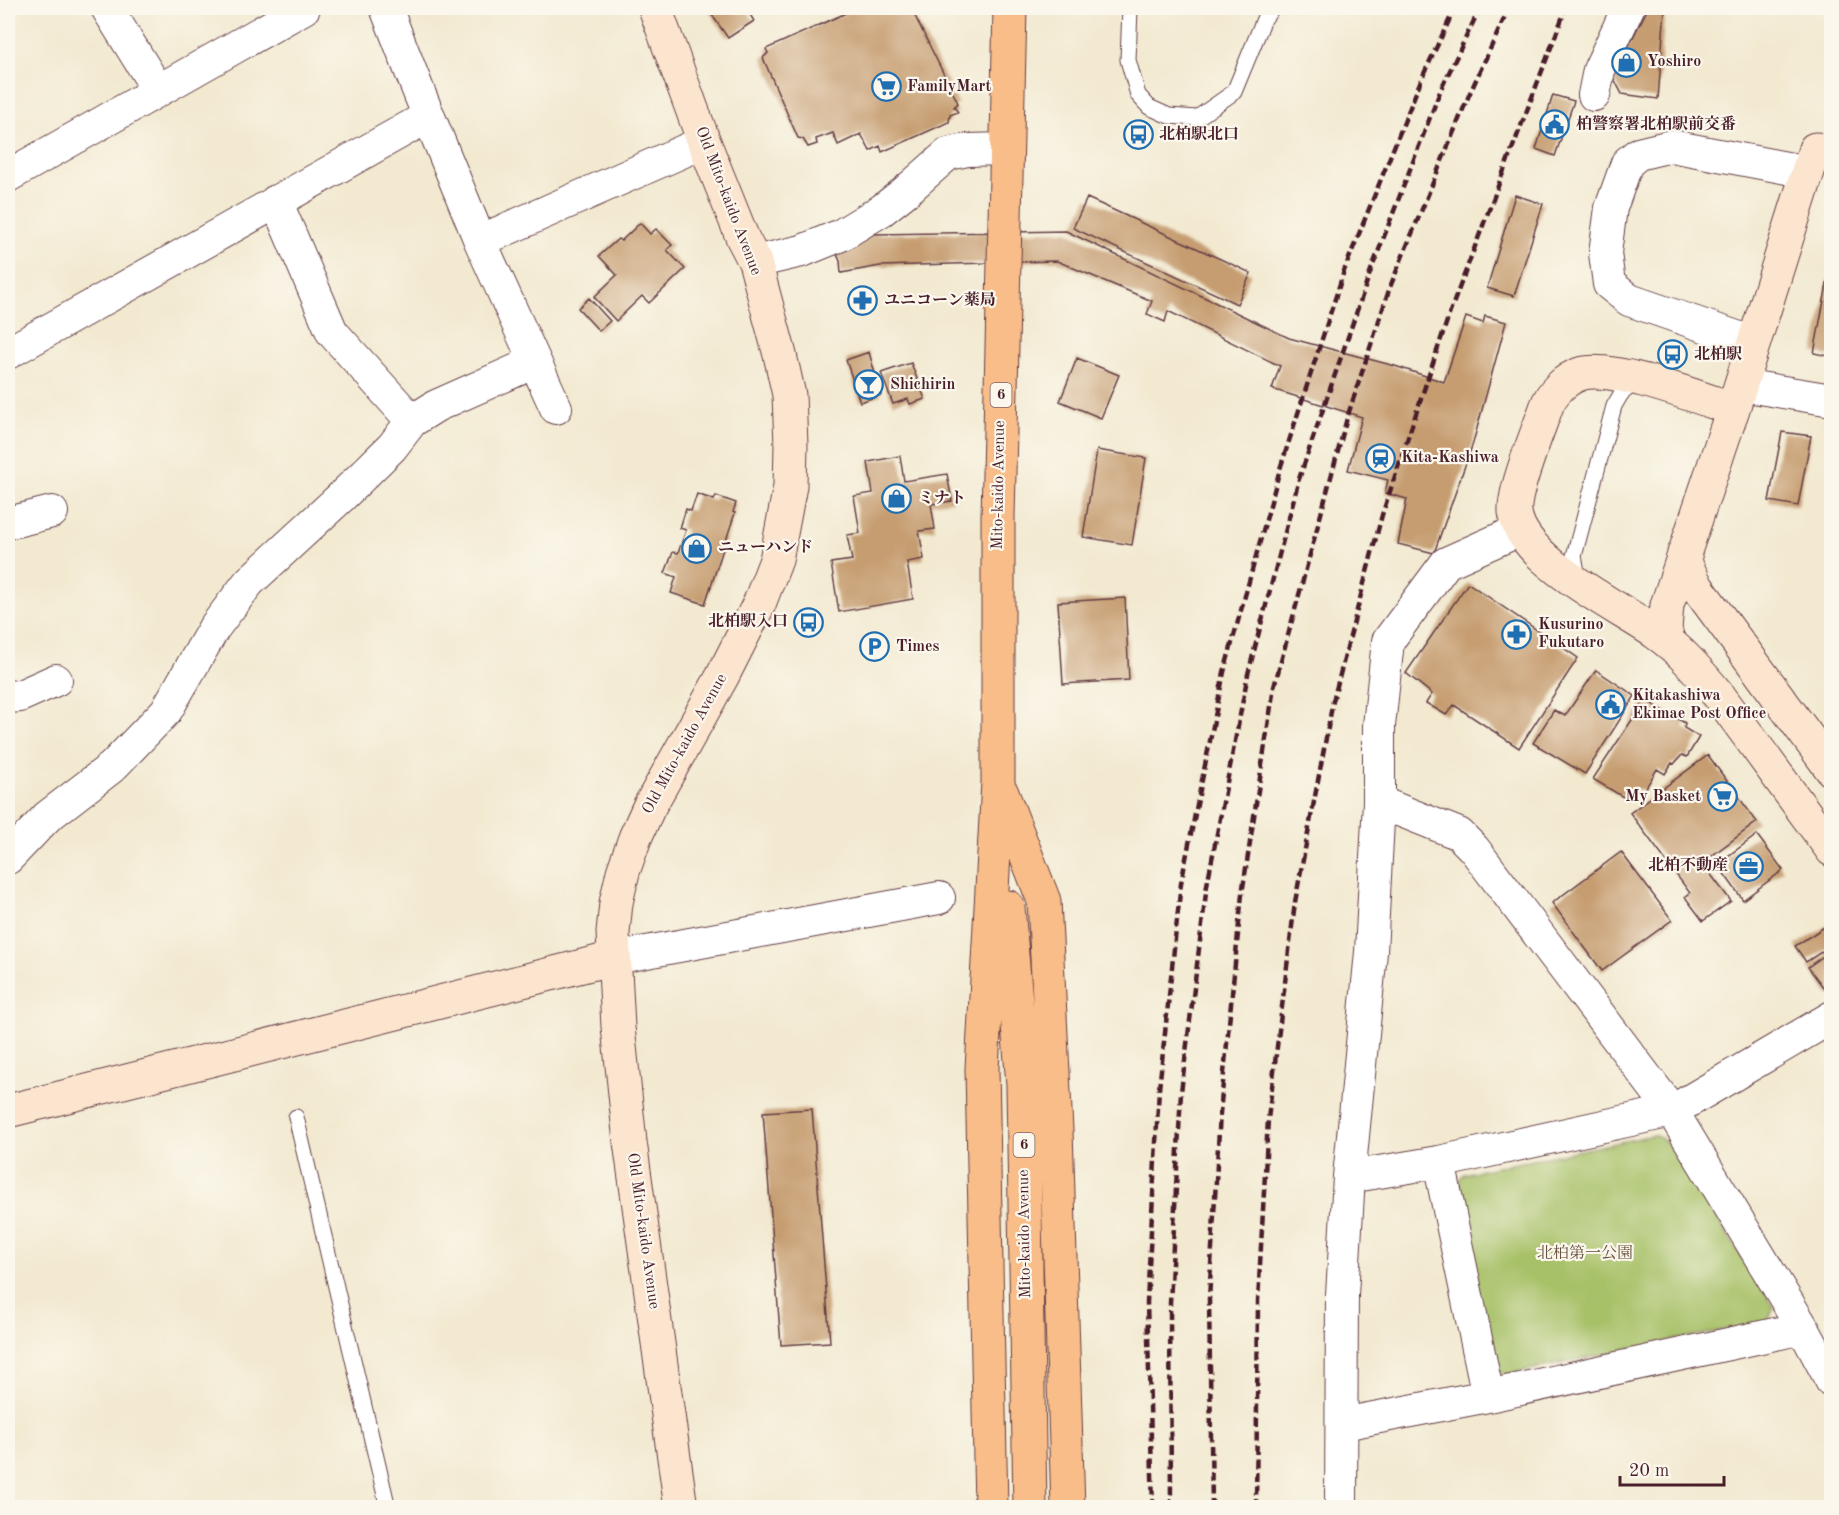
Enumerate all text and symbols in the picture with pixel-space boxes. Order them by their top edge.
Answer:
shop icon: Yoshiro [1610,46,1642,78]
place label: Yoshiro [1647,54,1701,70]
supermarket icon: FamilyMart [870,71,902,103]
place label: FamilyMart [907,79,991,95]
public building icon: 柏警察署北柏駅前交番 [1539,109,1571,141]
place label: 柏警察署北柏駅前交番 [1576,115,1736,133]
bus stop icon: 北柏駅北口 [1122,119,1154,151]
street label: Old Mito-kaido Avenue [692,125,764,277]
place label: 北柏駅北口 [1159,125,1239,143]
pharmacy icon: ユニコーン薬局 [847,285,879,317]
place label: ユニコーン薬局 [884,291,996,309]
bus stop icon: 北柏駅 [1657,339,1689,371]
place label: 北柏駅 [1694,345,1742,363]
bar icon: Shichirin [853,369,885,401]
place label: Shichirin [890,377,955,393]
road number: 6 [990,383,1012,407]
street label: Mito-kaido Avenue [990,420,1008,550]
station icon: Kita-Kashiwa [1364,442,1396,474]
place label: Kita-Kashiwa [1401,450,1499,466]
shop icon: ミナト [881,483,913,515]
place label: ミナト [918,490,966,507]
shop icon: ニューハンド [681,532,713,564]
place label: ニューハンド [718,539,813,556]
bus stop icon: 北柏駅入口 [793,606,825,638]
place label: 北柏駅入口 [708,612,788,630]
place label: Kusurino Fukutaro [1538,617,1604,651]
pharmacy icon: Kusurino Fukutaro [1501,618,1533,650]
parking icon: Times [859,631,891,663]
place label: Times [896,639,940,655]
street label: Old Mito-kaido Avenue [640,671,730,817]
place label: Kitakashiwa Ekimae Post Office [1632,688,1766,722]
public building icon: Kitakashiwa Ekimae Post Office [1595,689,1627,721]
supermarket icon: My Basket [1706,781,1738,813]
place label: My Basket [1625,789,1701,805]
office icon: 北柏不動産 [1733,850,1765,882]
place label: 北柏不動産 [1648,856,1728,874]
road number: 6 [1014,1133,1034,1157]
street label: Old Mito-kaido Avenue [624,1152,662,1310]
street label: Mito-kaido Avenue [1016,1169,1034,1299]
park label: 北柏第一公園 [1537,1244,1633,1262]
scale bar [1620,1449,1724,1487]
text: 20 m [1629,1462,1669,1480]

